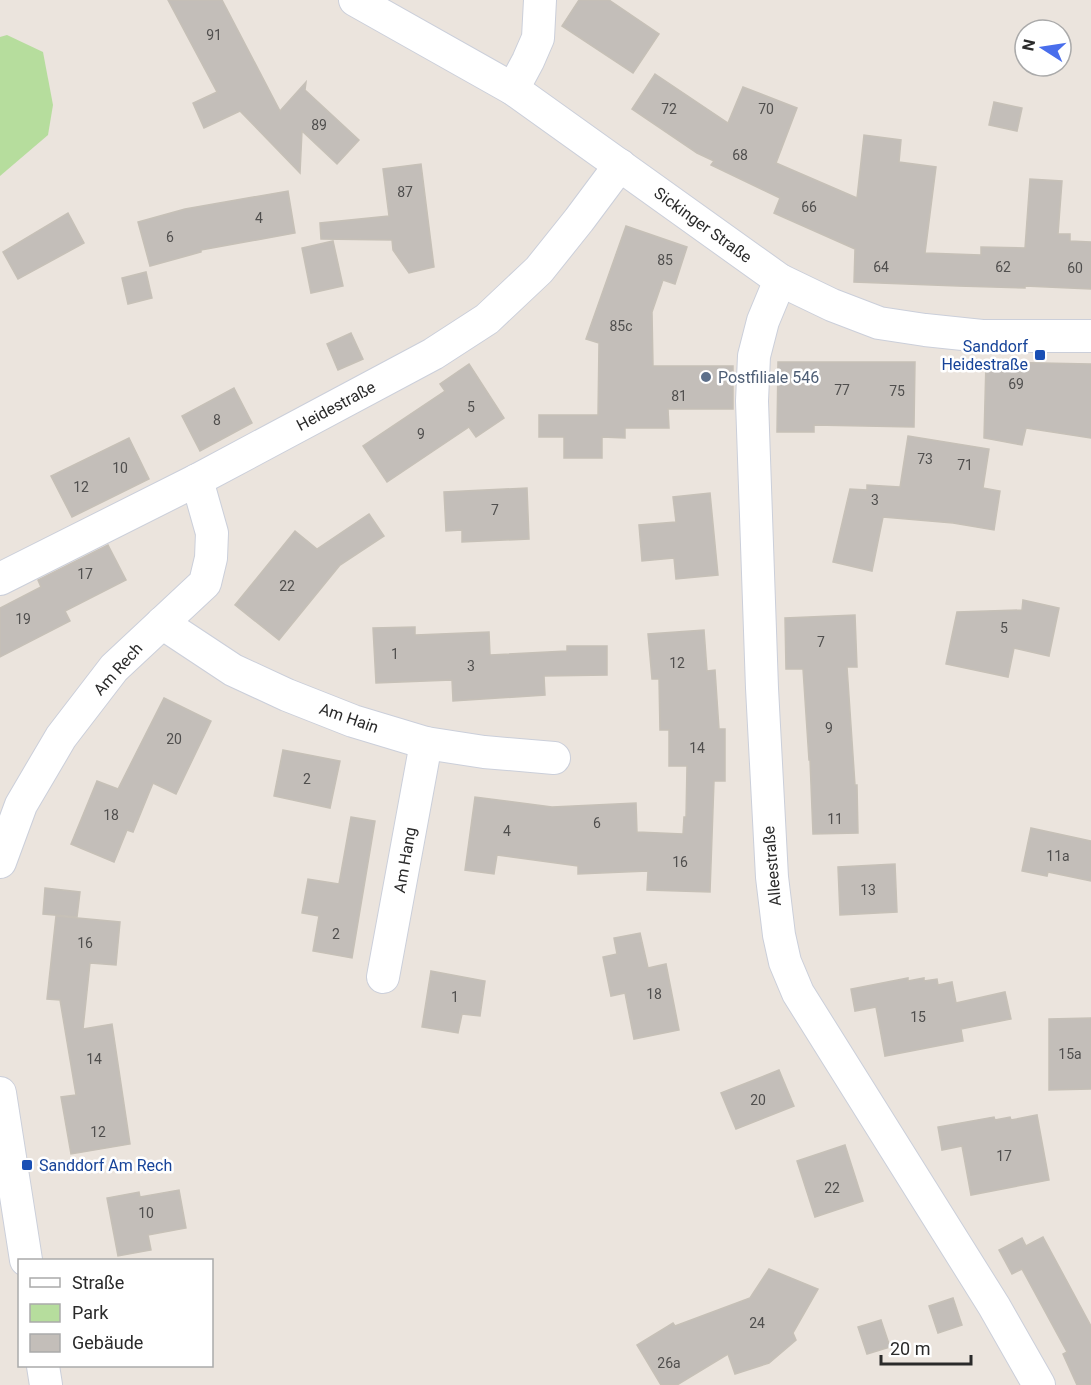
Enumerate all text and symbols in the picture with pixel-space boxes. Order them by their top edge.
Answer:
north arrow [1013,18,1073,78]
house number: 91 [206,27,222,43]
text: N [1018,37,1039,52]
house number: 72 [661,101,677,117]
house number: 70 [758,101,774,117]
house number: 89 [311,117,327,133]
house number: 68 [732,147,748,163]
street label: Sickinger Straße [650,183,756,267]
house number: 87 [397,184,413,200]
house number: 66 [801,199,817,215]
house number: 4 [255,210,263,226]
house number: 6 [166,229,174,245]
house number: 85 [657,252,673,268]
house number: 64 [873,259,889,275]
house number: 62 [995,259,1011,275]
house number: 60 [1067,260,1083,276]
house number: 85c [609,318,633,334]
place label: Sanddorf Heidestraße [941,337,1028,374]
marker: Sanddorf Heidestraße [1033,348,1047,362]
place label: Postfiliale 546 [718,368,819,387]
marker: Postfiliale 546 [699,370,713,384]
house number: 69 [1008,376,1024,392]
street label: Heidestraße [293,377,379,435]
house number: 77 [834,382,850,398]
house number: 75 [889,383,905,399]
house number: 81 [671,388,687,404]
house number: 5 [467,399,475,415]
house number: 8 [213,412,221,428]
house number: 9 [417,426,425,442]
house number: 73 [917,451,933,467]
house number: 71 [957,457,973,473]
house number: 10 [112,460,128,476]
house number: 12 [73,479,89,495]
house number: 3 [871,492,879,508]
house number: 7 [491,502,499,518]
house number: 17 [77,566,93,582]
house number: 22 [279,578,295,594]
house number: 19 [15,611,31,627]
house number: 5 [1000,620,1008,636]
house number: 7 [817,634,825,650]
street label: Am Rech [90,639,146,699]
house number: 1 [391,646,399,662]
house number: 12 [669,655,685,671]
house number: 3 [467,658,475,674]
street label: Am Hain [317,699,381,737]
house number: 9 [825,720,833,736]
house number: 20 [166,731,182,747]
house number: 14 [689,740,705,756]
house number: 2 [303,771,311,787]
house number: 18 [103,807,119,823]
house number: 11 [827,811,843,827]
house number: 6 [593,815,601,831]
house number: 4 [503,823,511,839]
street label: Alleestraße [759,825,785,907]
street label: Am Hang [390,826,420,894]
house number: 11a [1046,848,1070,864]
house number: 16 [672,854,688,870]
house number: 13 [860,882,876,898]
house number: 2 [332,926,340,942]
house number: 16 [77,935,93,951]
house number: 18 [646,986,662,1002]
house number: 1 [451,989,459,1005]
house number: 15 [910,1009,926,1025]
house number: 15a [1058,1046,1082,1062]
house number: 14 [86,1051,102,1067]
house number: 20 [750,1092,766,1108]
house number: 12 [90,1124,106,1140]
house number: 17 [996,1148,1012,1164]
place label: Sanddorf Am Rech [39,1156,172,1175]
marker: Sanddorf Am Rech [20,1158,34,1172]
house number: 22 [824,1180,840,1196]
house number: 10 [138,1205,154,1221]
legend [18,1259,213,1367]
text: Straße [72,1272,124,1293]
text: Park [72,1302,109,1323]
house number: 24 [749,1315,765,1331]
scale bar [881,1328,971,1366]
text: Gebäude [72,1332,143,1353]
text: 20 m [890,1338,930,1359]
house number: 26a [657,1355,681,1371]

